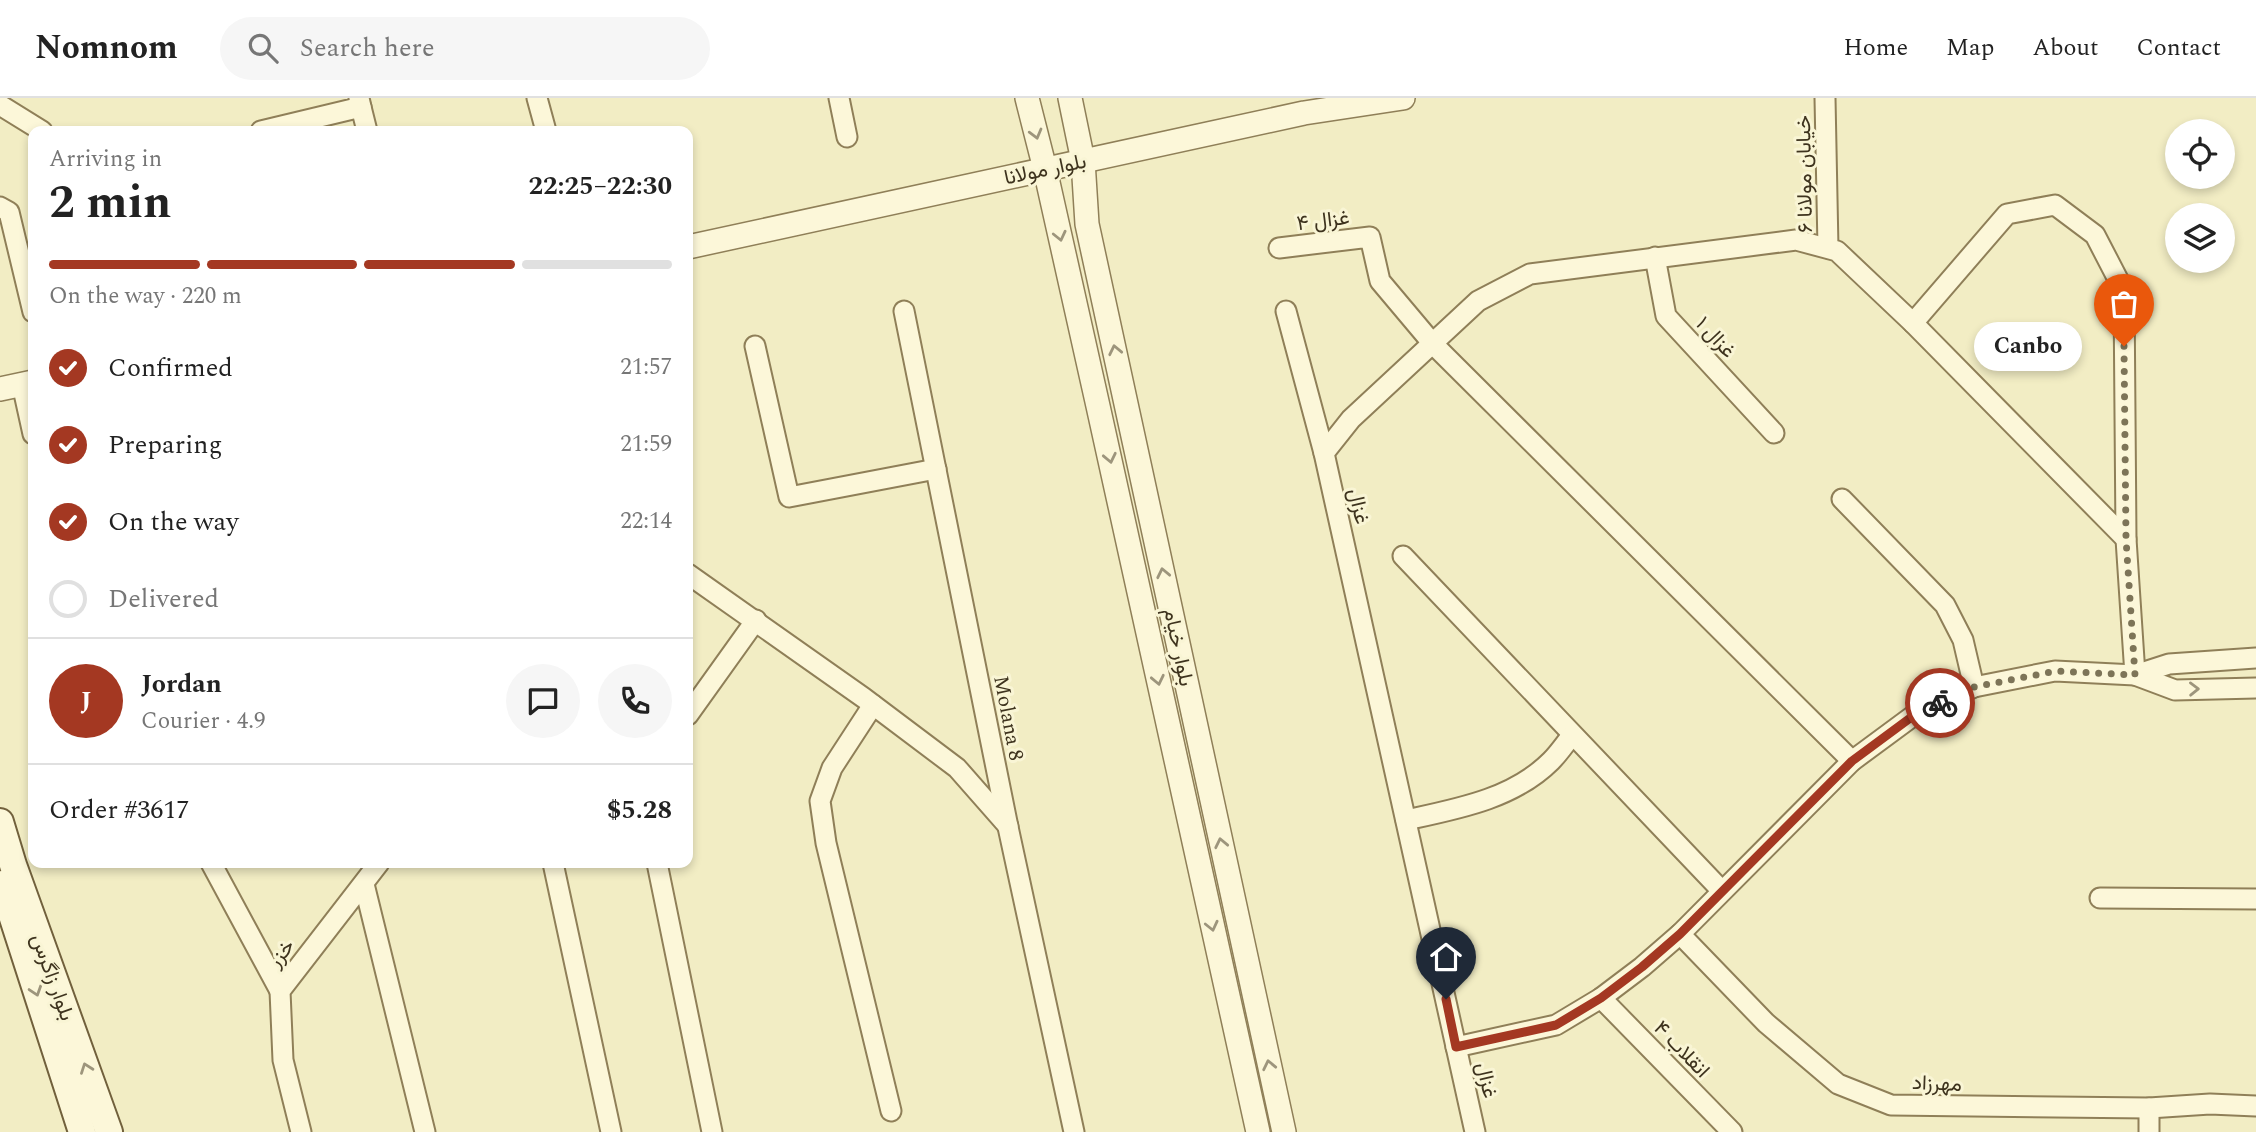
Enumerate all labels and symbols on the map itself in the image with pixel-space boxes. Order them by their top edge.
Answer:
street label: خیابان مولانا ۶ [1788,115,1822,233]
one-way arrow [1028,127,1042,139]
street label: بلوار مولانا [1001,146,1089,194]
street label: غزال ۴ [1295,202,1351,240]
one-way arrow [1052,230,1067,242]
pin [2094,274,2154,346]
street label: غزال ۱ [1687,309,1743,366]
callout: Canbo [1974,322,2082,370]
one-way arrow [1108,344,1123,356]
one-way arrow [1101,452,1116,464]
street label: غزال [1338,485,1378,527]
one-way arrow [1156,567,1171,579]
street label: بلوار خیام [1154,605,1202,689]
courier [1905,668,1975,738]
street label: Molana 8 [984,673,1032,763]
one-way arrow [1150,674,1164,686]
one-way arrow [2190,681,2200,697]
one-way arrow [1215,837,1230,849]
one-way arrow [1203,920,1218,932]
pin [1416,927,1476,999]
street label: بلوار زاگرس [22,929,83,1025]
street label: خزر [260,932,303,976]
one-way arrow [28,984,42,996]
street label: انقلاب ۴ [1646,1014,1717,1086]
one-way arrow [1263,1059,1278,1071]
street label: غزال [1466,1059,1506,1101]
one-way arrow [80,1062,94,1074]
street label: مهرزاد [1911,1067,1963,1101]

